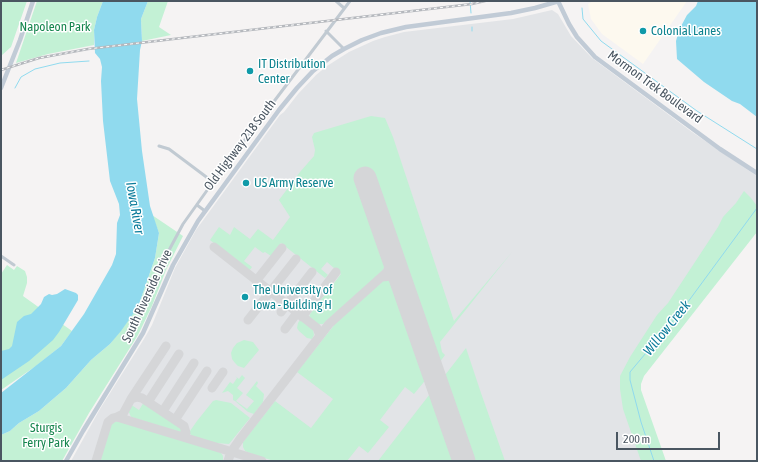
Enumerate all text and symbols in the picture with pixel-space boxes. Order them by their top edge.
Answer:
park label: Napoleon Park [19,19,91,35]
place label: Colonial Lanes [651,23,721,39]
marker: Colonial Lanes [638,26,648,36]
street label: Mormon Trek Boulevard [605,47,705,127]
place label: IT Distribution Center [258,56,326,87]
marker: IT Distribution Center [245,66,255,76]
street label: Old Highway 218 South [201,96,279,194]
place label: US Army Reserve [254,175,333,191]
marker: US Army Reserve [241,178,251,188]
water label: Iowa River [122,180,148,236]
street label: South Riverside Drive [119,247,175,345]
place label: The University of Iowa - Building H [253,282,333,313]
marker: The University of Iowa - Building H [240,292,250,302]
water label: Willow Creek [640,297,694,359]
park label: Sturgis Ferry Park [22,420,70,451]
scale bar [618,424,722,450]
text: 200 m [623,432,650,446]

